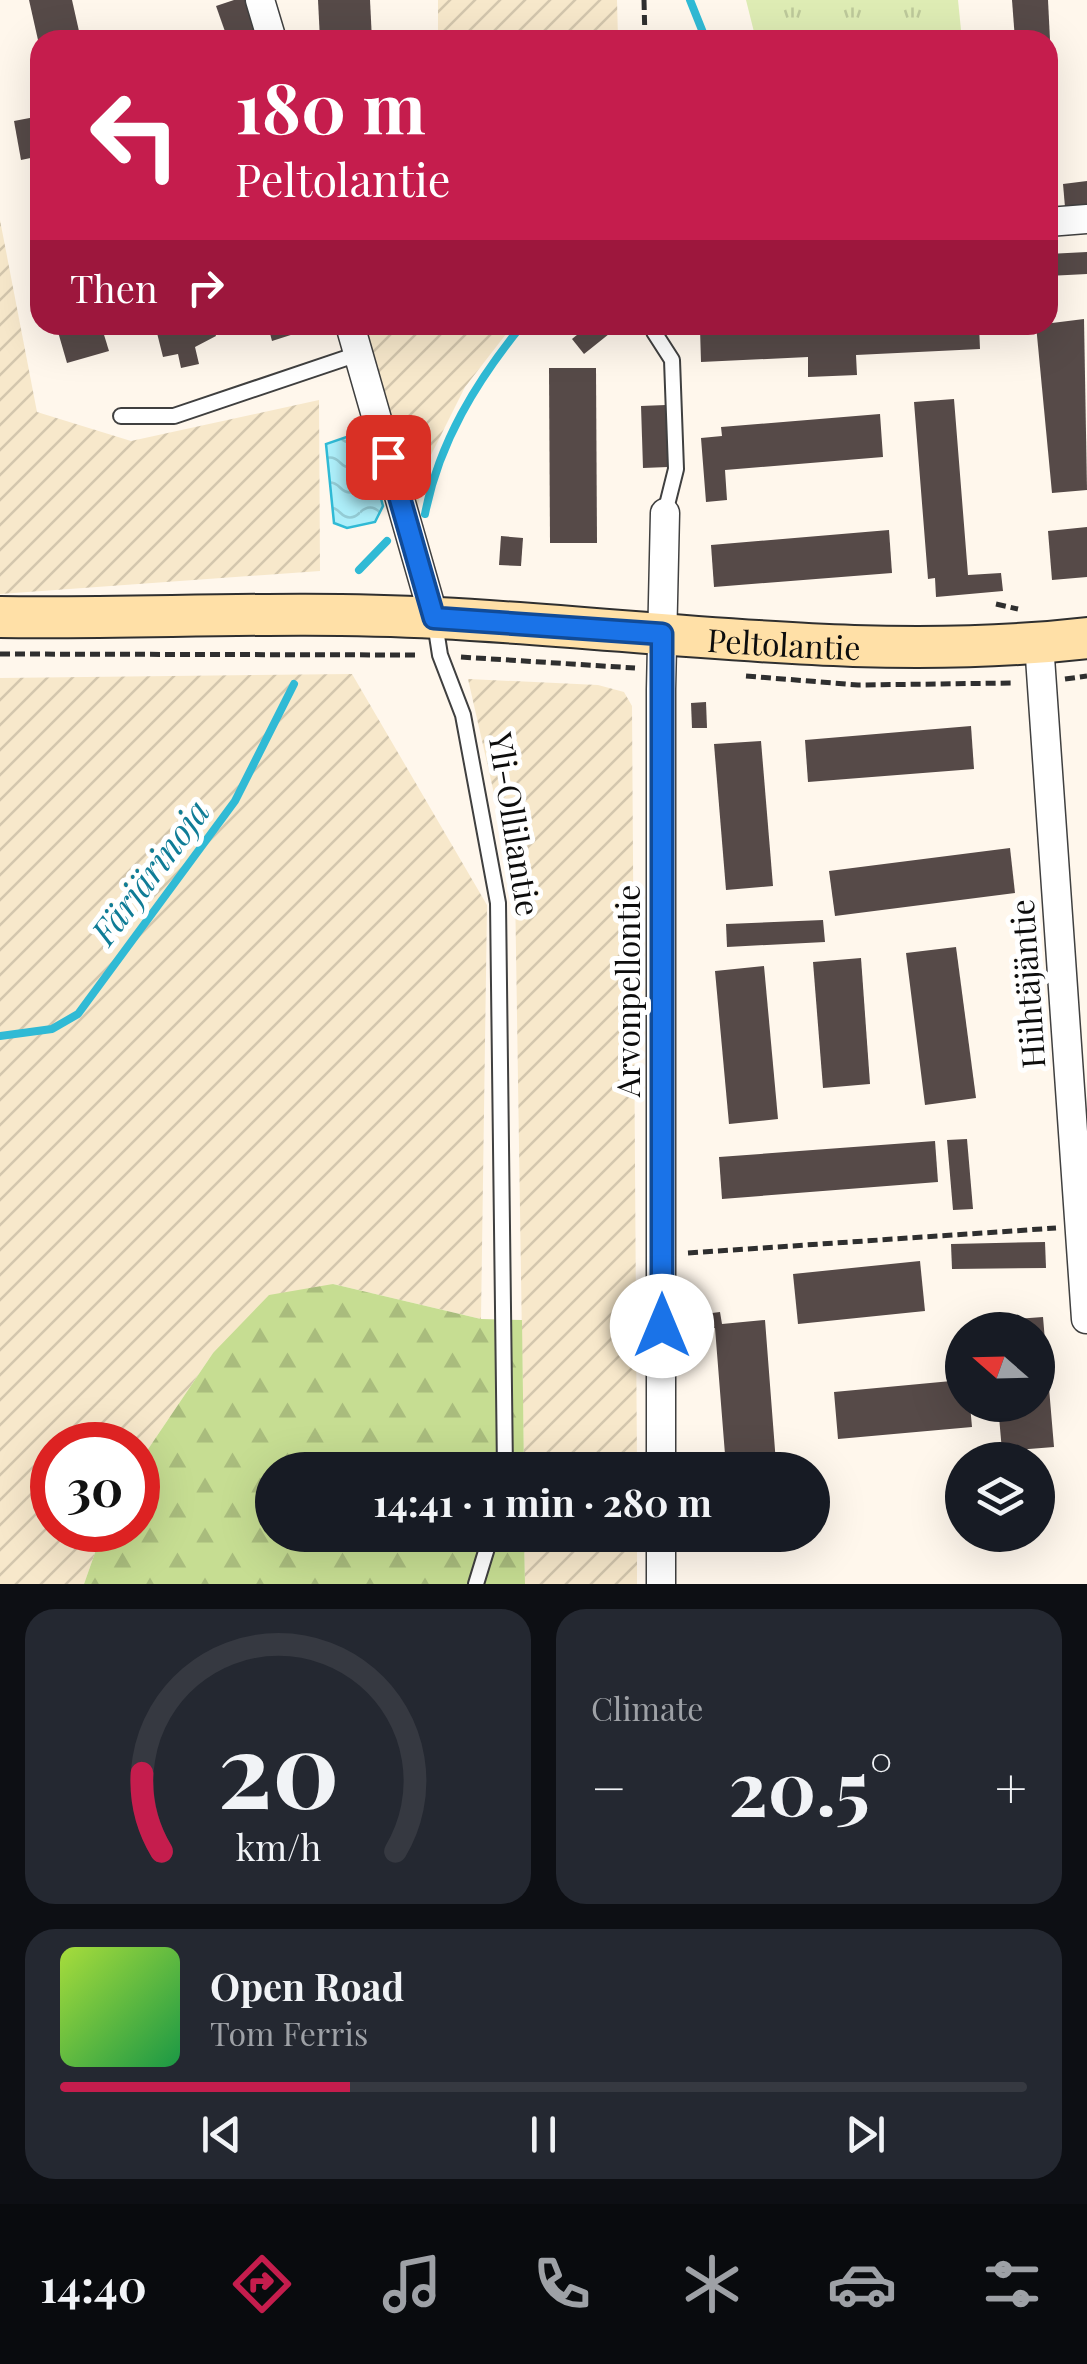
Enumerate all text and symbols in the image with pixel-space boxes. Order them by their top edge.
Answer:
text: 180 m [235,58,426,152]
icon: left [70,70,200,200]
text: Peltolantie [235,148,451,208]
icon: right [178,260,233,315]
text: Then [70,262,158,313]
pin [346,415,431,500]
icon: arrive [361,430,416,485]
street label: Peltolantie [706,616,861,668]
street label: Yli-Ollilantie [480,728,552,919]
water label: Färjärinoja [78,789,219,955]
street label: Arvonpellontie [605,885,648,1098]
street label: Hiihtäjäntie [999,898,1053,1070]
position arrow [610,1274,714,1378]
north arrow [945,1312,1055,1422]
map controls [945,1312,1055,1552]
speed limit sign: 30 [30,1422,160,1552]
button: layers [945,1442,1055,1552]
text: 14:41 · 1 min · 280 m [373,1476,712,1527]
text: Climate [591,1686,703,1729]
text: 20 [217,1696,339,1835]
text: 20.5° [729,1735,893,1835]
text: − [591,1749,627,1823]
text: + [995,1749,1027,1823]
text: km/h [235,1822,321,1870]
text: Open Road [210,1960,404,2011]
text: Tom Ferris [210,2011,368,2054]
icon: previous [194,2107,249,2162]
icon: pause [516,2107,571,2162]
icon: next [838,2107,893,2162]
icon: directions [227,2249,297,2319]
icon: music [377,2249,447,2319]
icon: phone [527,2249,597,2319]
icon: climate [677,2249,747,2319]
icon: car [827,2249,897,2319]
icon: filters [977,2249,1047,2319]
text: 14:40 [40,2254,147,2314]

